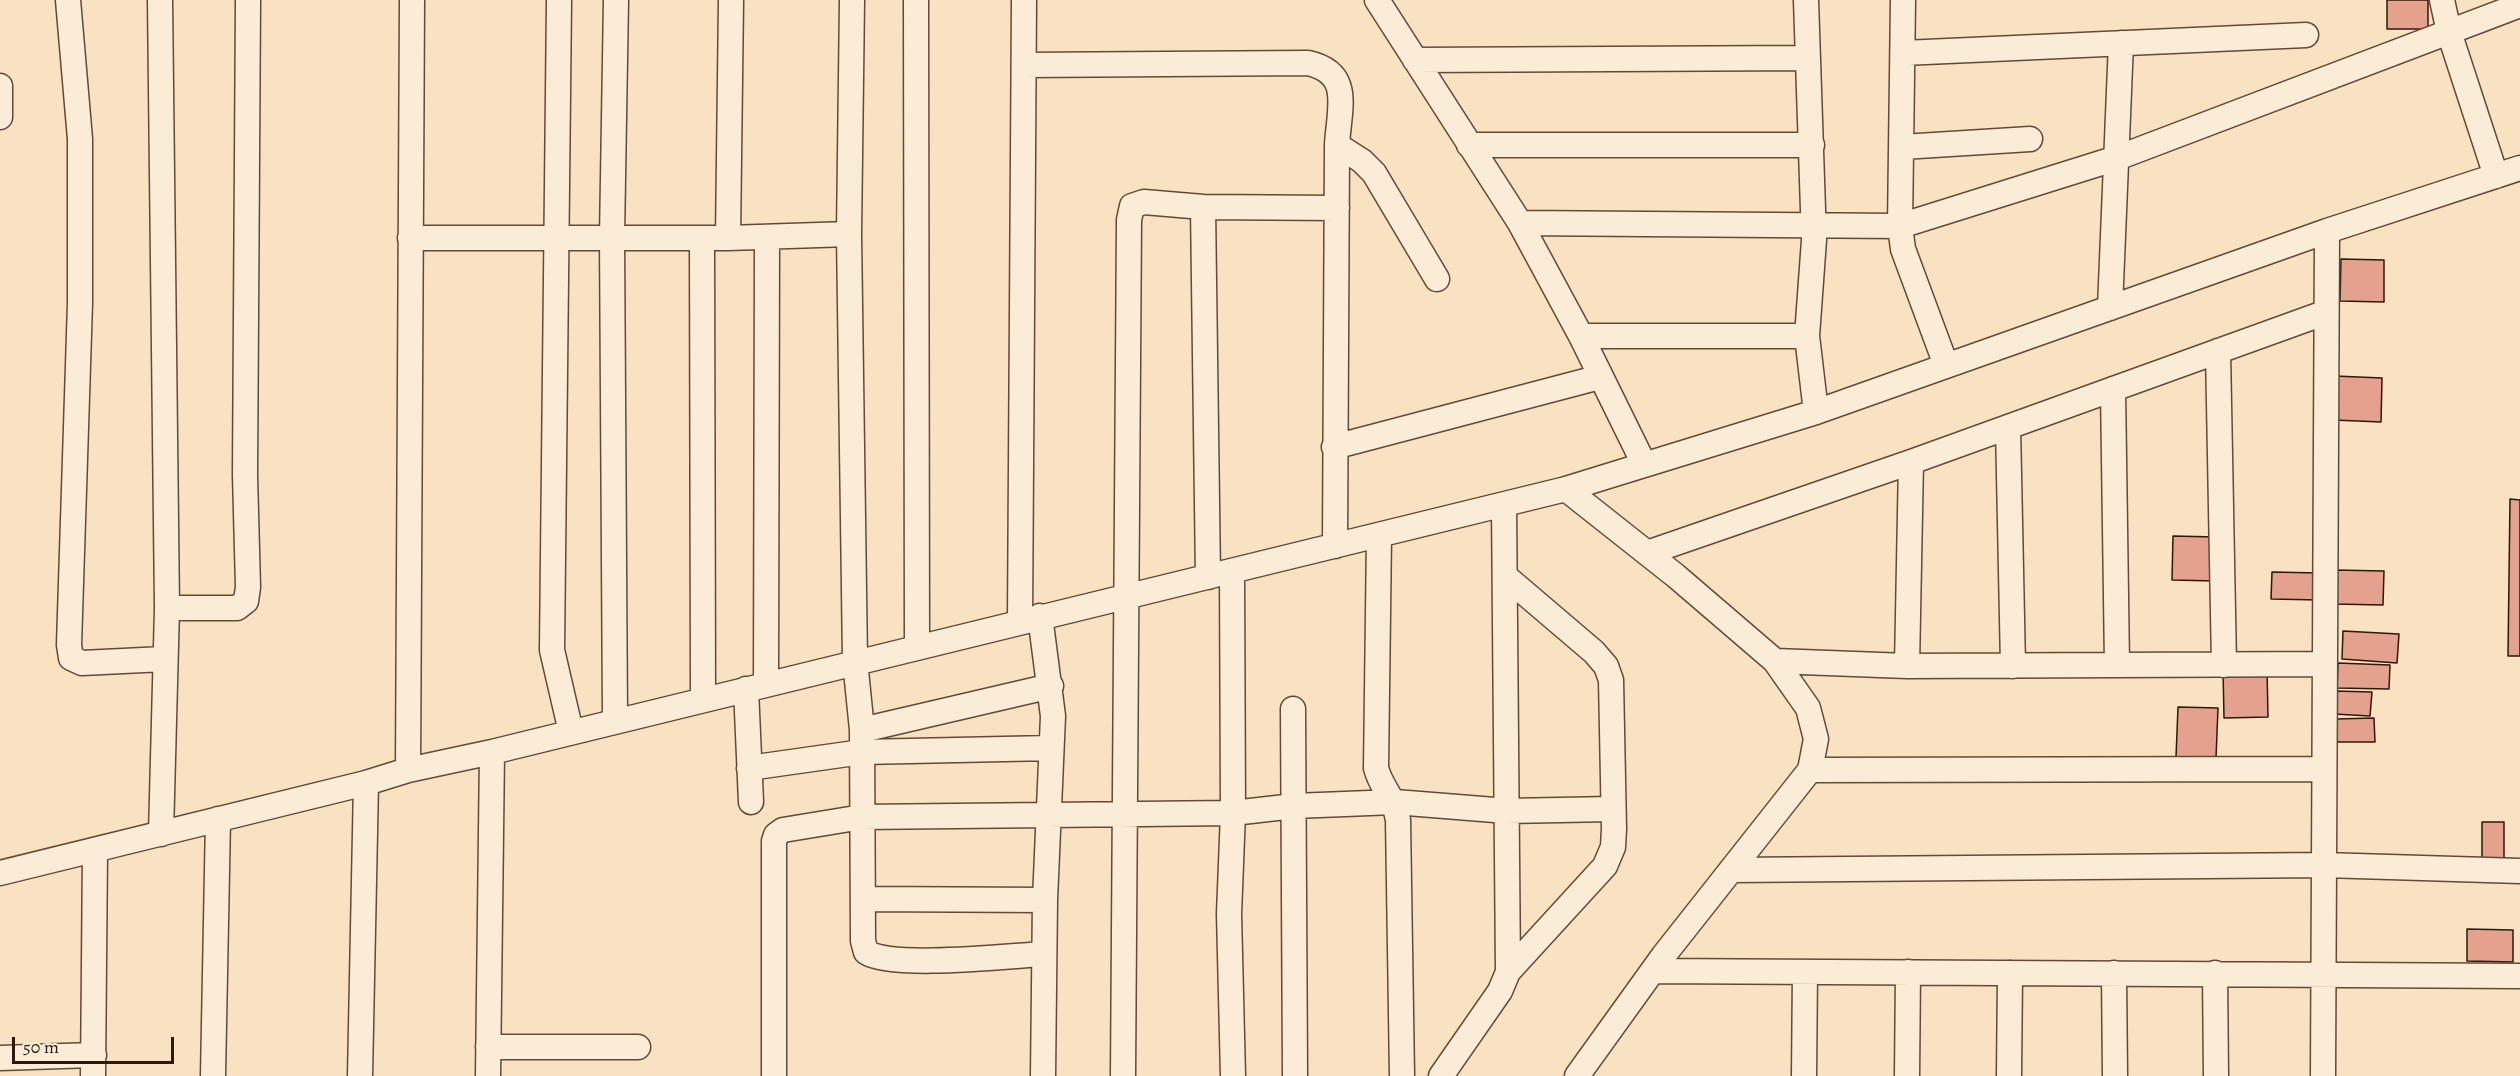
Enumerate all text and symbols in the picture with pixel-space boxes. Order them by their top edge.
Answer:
scale bar [15,1025,177,1063]
text: 50 m [23,1035,59,1059]

